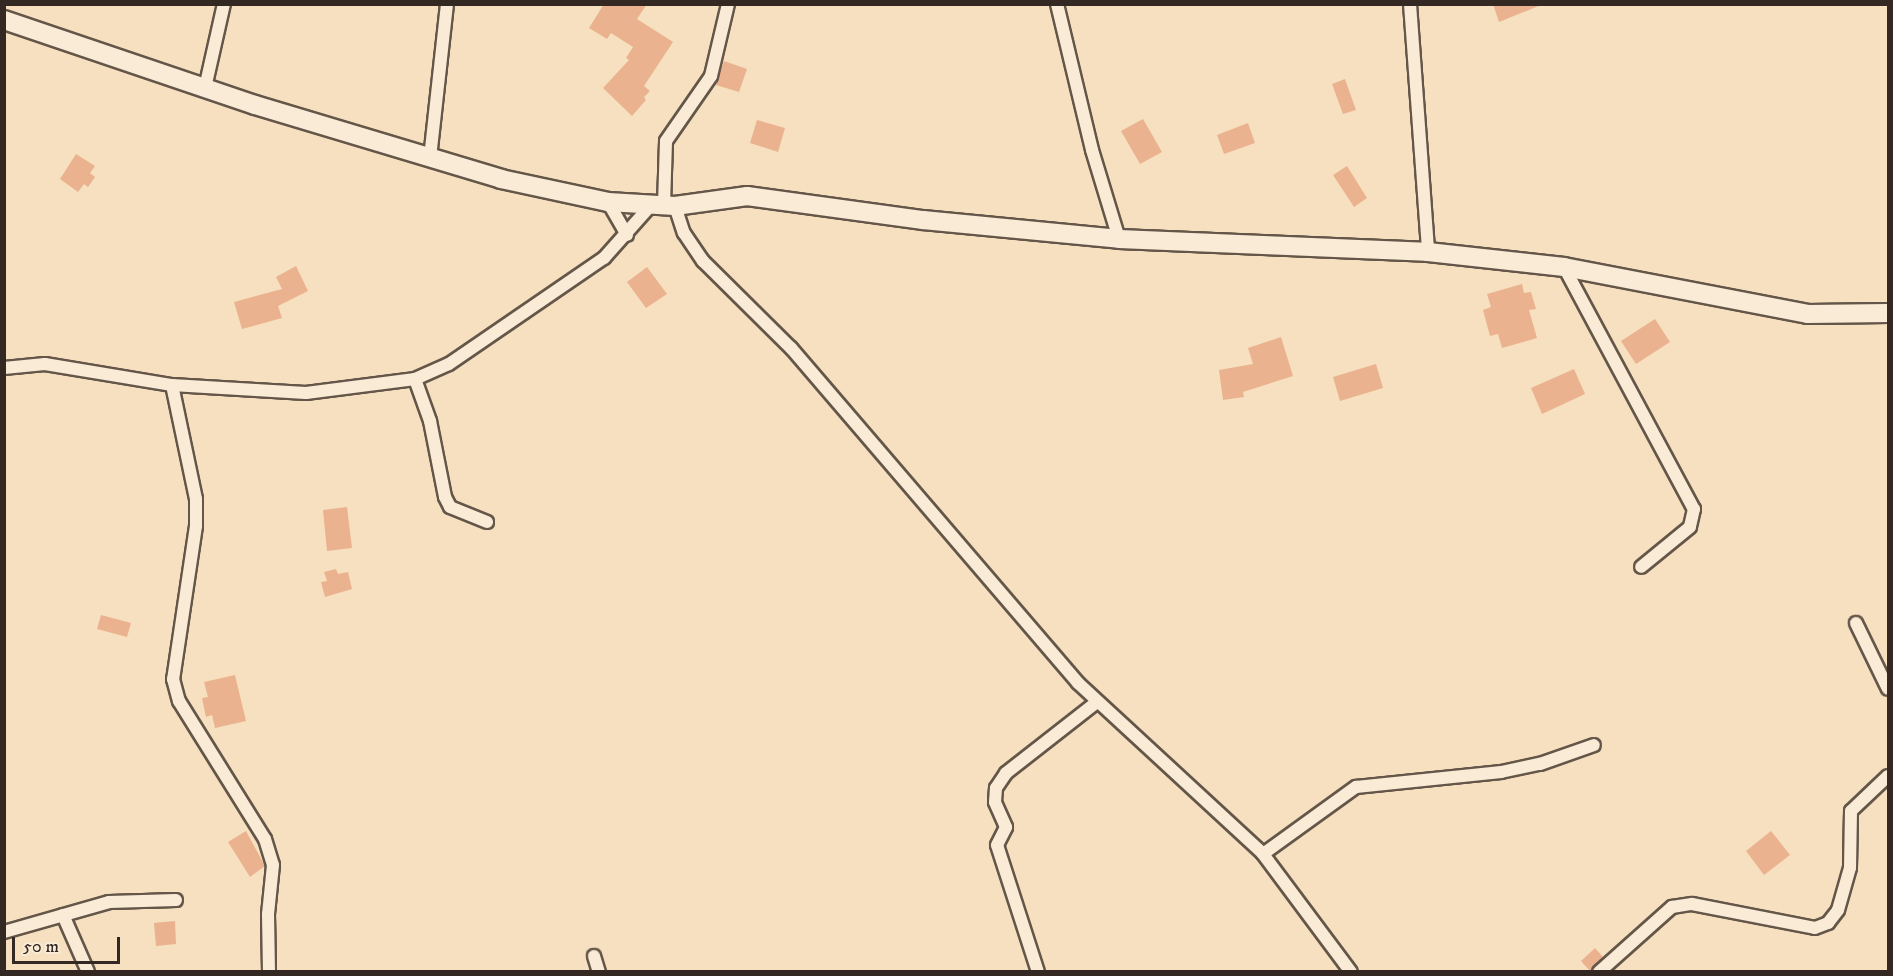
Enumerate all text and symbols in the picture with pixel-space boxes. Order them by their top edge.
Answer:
scale bar [15,925,123,963]
text: 50 m [23,936,59,958]

